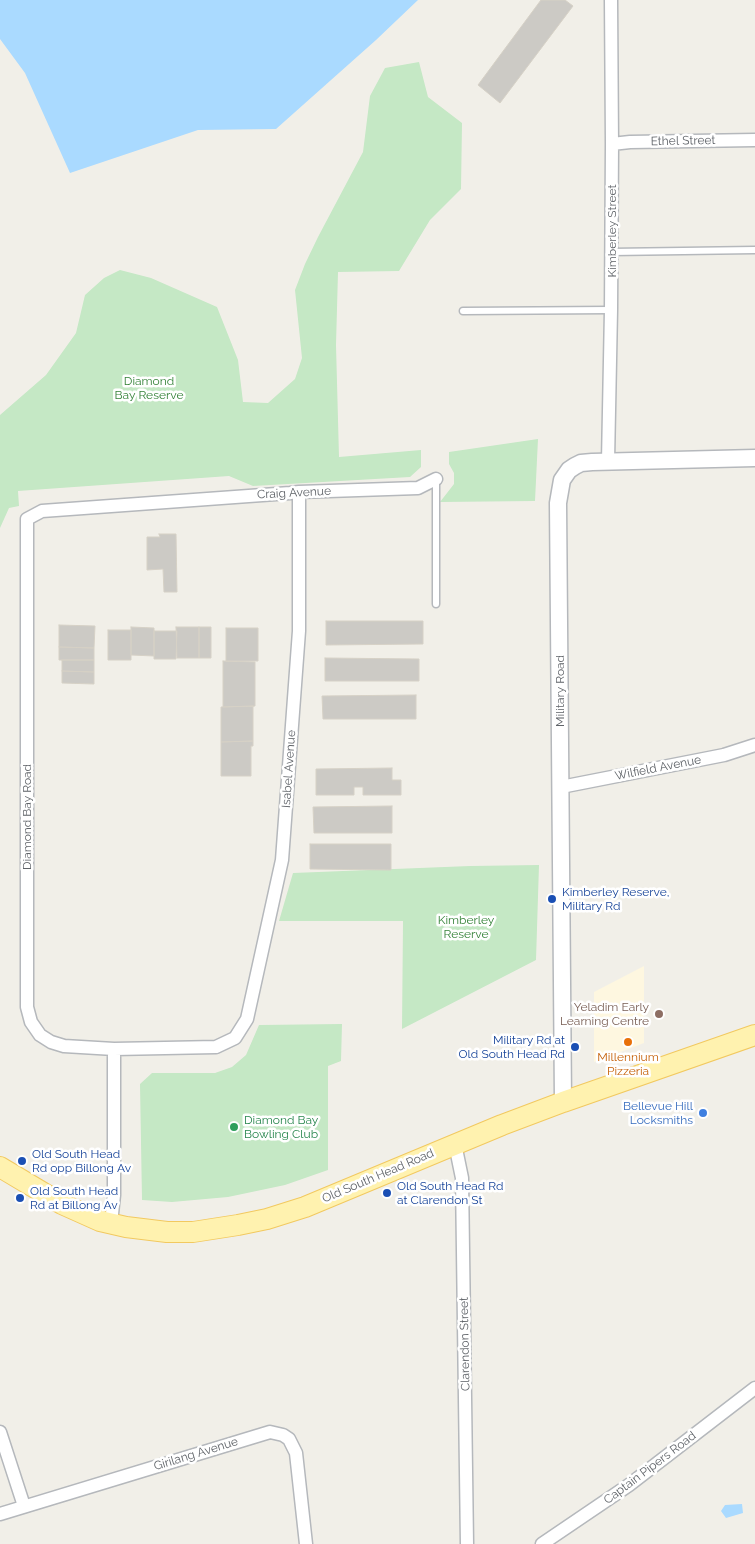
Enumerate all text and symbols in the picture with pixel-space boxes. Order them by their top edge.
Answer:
street label: Ethel Street [650,133,716,149]
street label: Kimberley Street [605,185,619,277]
park label: Diamond Bay Reserve [115,374,183,402]
street label: Craig Avenue [257,484,331,502]
street label: Military Road [553,655,567,727]
street label: Isabel Avenue [279,730,299,808]
street label: Wilfield Avenue [614,753,702,783]
street label: Diamond Bay Road [20,764,34,870]
place label: Kimberley Reserve, Military Rd [562,885,669,913]
marker: Kimberley Reserve, Military Rd [546,893,558,905]
park label: Kimberley Reserve [438,913,494,941]
place label: Yeladim Early Learning Centre [560,1000,649,1028]
marker: Yeladim Early Learning Centre [653,1008,665,1020]
place label: Military Rd at Old South Head Rd [459,1033,565,1061]
marker: Millennium Pizzeria [622,1036,634,1048]
marker: Military Rd at Old South Head Rd [569,1041,581,1053]
place label: Millennium Pizzeria [597,1050,659,1078]
place label: Bellevue Hill Locksmiths [623,1099,693,1127]
marker: Bellevue Hill Locksmiths [697,1107,709,1119]
place label: Diamond Bay Bowling Club [244,1113,318,1141]
marker: Diamond Bay Bowling Club [228,1121,240,1133]
street label: Old South Head Road [320,1146,436,1206]
place label: Old South Head Rd opp Billong Av [32,1147,131,1175]
marker: Old South Head Rd opp Billong Av [16,1155,28,1167]
place label: Old South Head Rd at Clarendon St [397,1179,503,1207]
place label: Old South Head Rd at Billong Av [30,1184,118,1212]
marker: Old South Head Rd at Clarendon St [381,1187,393,1199]
marker: Old South Head Rd at Billong Av [14,1192,26,1204]
street label: Clarendon Street [457,1297,473,1391]
street label: Captain Pipers Road [601,1429,699,1507]
street label: Girilang Avenue [152,1434,240,1474]

